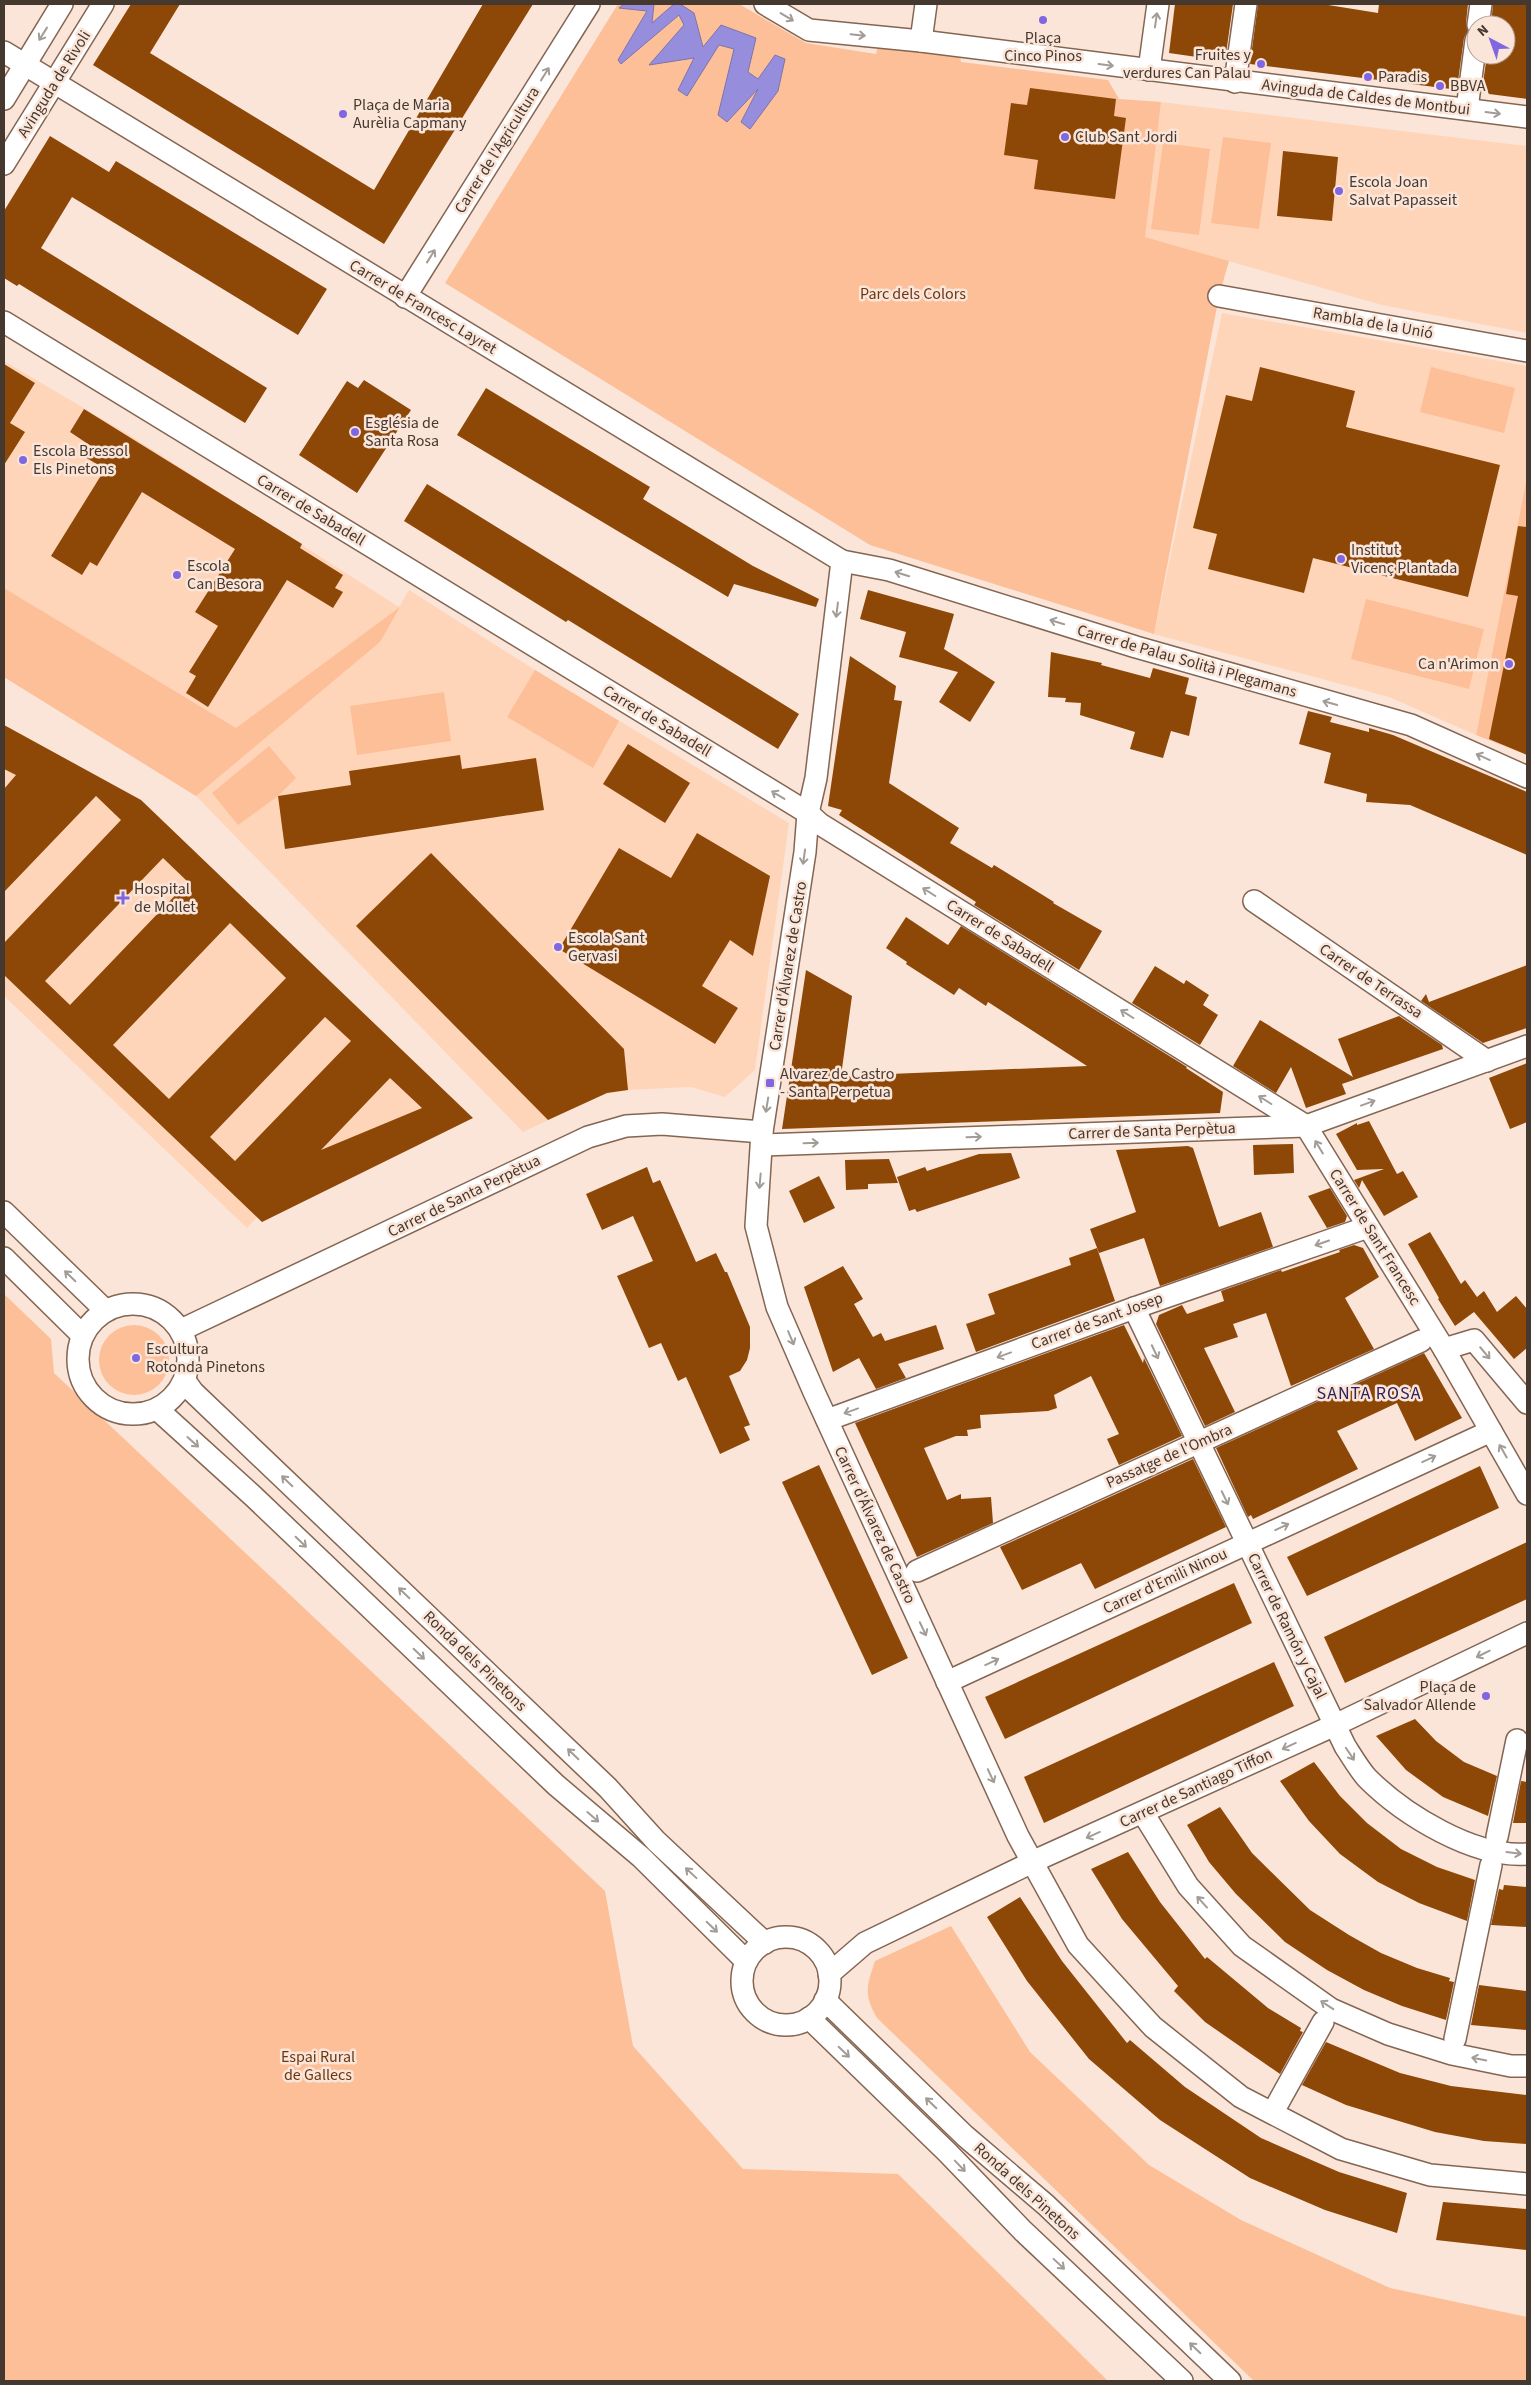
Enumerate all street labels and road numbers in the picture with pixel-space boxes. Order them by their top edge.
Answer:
street label: Avinguda de Rivoli [12,26,96,142]
street label: Avinguda de Caldes de Montbui [1261,73,1471,121]
street label: Carrer de l'Agricultura [449,82,545,218]
street label: Carrer de Francesc Layret [345,254,501,360]
street label: Rambla de la Unió [1311,302,1435,344]
street label: Carrer de Sabadell [253,469,369,551]
street label: Carrer de Palau Solità i Plegamans [1075,619,1300,703]
street label: Carrer de Sabadell [599,680,715,762]
street label: Carrer d'Álvarez de Castro [764,880,812,1052]
street label: Carrer de Sabadell [942,894,1058,978]
street label: Carrer de Terrassa [1315,938,1427,1024]
street label: Carrer de Santa Perpètua [1068,1117,1236,1145]
street label: Carrer de Santa Perpètua [384,1149,544,1243]
street label: Carrer de Sant Francesc [1324,1164,1426,1310]
street label: Carrer de Sant Josep [1028,1287,1166,1355]
street label: Passatge de l'Ombra [1102,1418,1236,1494]
street label: Carrer d'Álvarez de Castro [829,1443,921,1607]
street label: Carrer d'Emili Ninou [1099,1543,1231,1619]
street label: Carrer de Ramón y Cajal [1242,1549,1332,1703]
street label: Ronda dels Pinetons [418,1606,532,1716]
street label: Carrer de Santiago Tiffon [1116,1743,1276,1833]
street label: Ronda dels Pinetons [969,2137,1085,2245]

